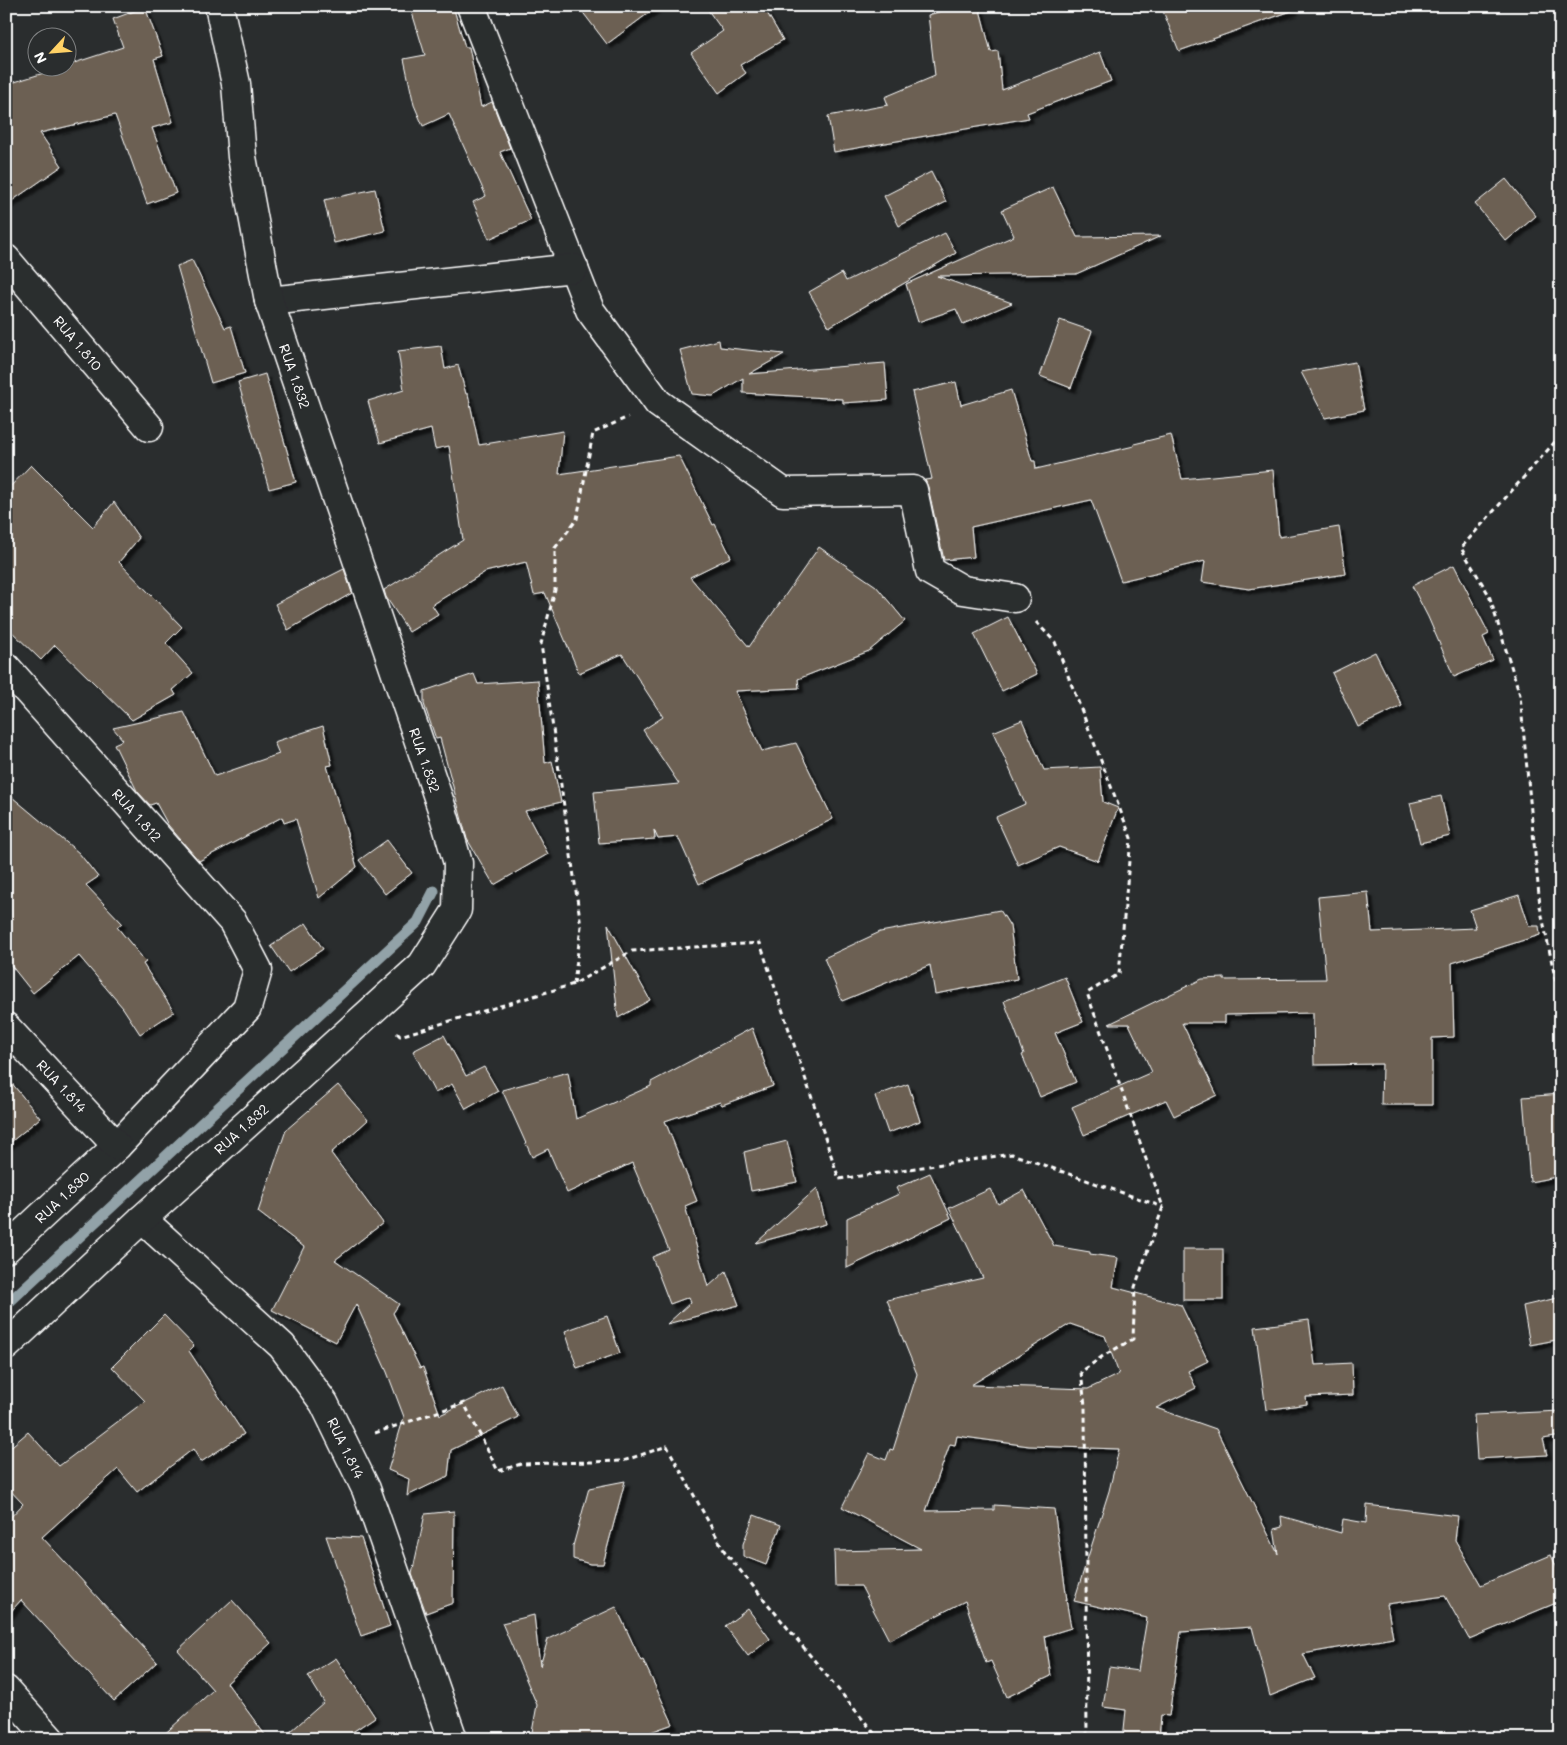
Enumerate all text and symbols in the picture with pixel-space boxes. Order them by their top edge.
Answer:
north arrow [28,28,78,78]
text: N [29,49,51,67]
street label: RUA 1.810 [49,312,107,375]
street label: RUA 1.832 [275,341,315,411]
street label: RUA 1.832 [405,725,445,795]
street label: RUA 1.812 [108,784,166,846]
street label: RUA 1.814 [33,1055,92,1117]
street label: RUA 1.832 [210,1099,272,1159]
street label: RUA 1.830 [31,1167,94,1227]
street label: RUA 1.814 [323,1414,369,1482]

